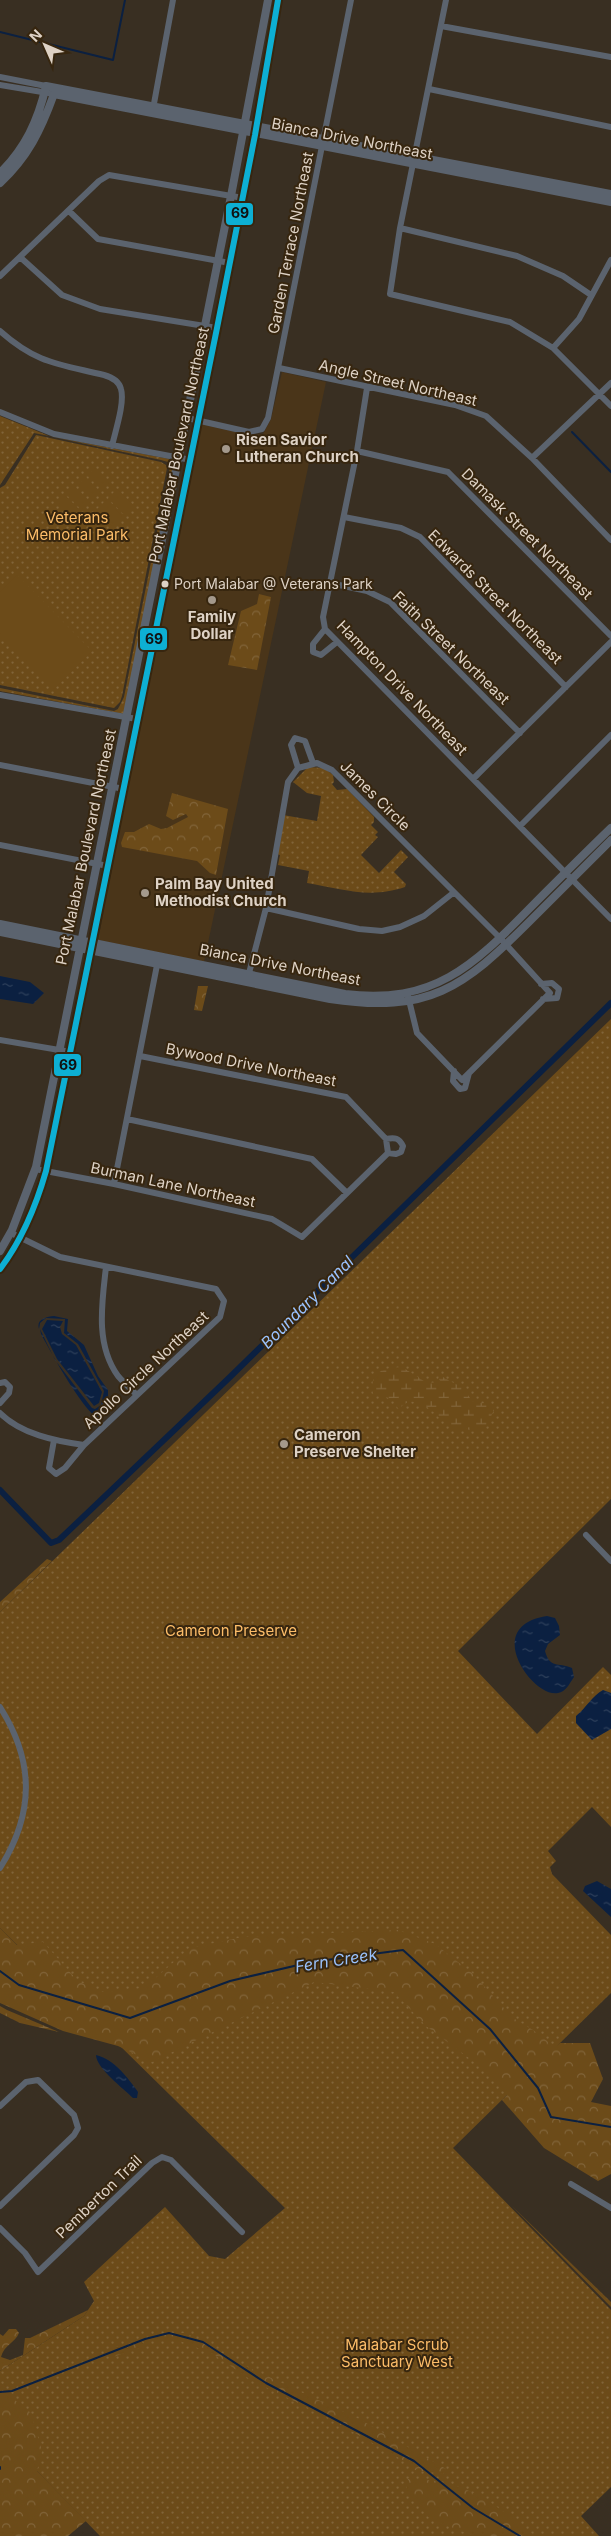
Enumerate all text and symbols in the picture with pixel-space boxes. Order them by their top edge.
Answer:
north arrow [20,20,70,70]
text: N [26,26,45,45]
street label: Bianca Drive Northeast [270,114,434,163]
street label: Garden Terrace Northeast [264,150,317,335]
line badge: 69 [225,202,254,226]
text: 69 [231,204,249,221]
street label: Port Malabar Boulevard Northeast [144,325,213,565]
street label: Angle Street Northeast [317,355,479,410]
place label: Risen Savior Lutheran Church [236,430,359,466]
marker: Risen Savior Lutheran Church [220,443,232,455]
street label: Damask Street Northeast [458,464,597,603]
park label: Veterans Memorial Park [26,508,129,544]
street label: Edwards Street Northeast [424,525,567,668]
place label: Port Malabar @ Veterans Park [174,575,373,592]
marker: Port Malabar @ Veterans Park [160,579,170,589]
street label: Faith Street Northeast [389,587,514,708]
marker: Family Dollar [206,594,218,606]
place label: Family Dollar [188,607,236,643]
street label: Hampton Drive Northeast [333,616,472,759]
line badge: 69 [139,627,168,651]
text: 69 [145,630,163,647]
street label: Port Malabar Boulevard Northeast [51,727,120,967]
street label: James Circle [336,756,415,835]
place label: Palm Bay United Methodist Church [155,874,287,910]
marker: Palm Bay United Methodist Church [139,887,151,899]
street label: Bianca Drive Northeast [198,940,362,989]
street label: Bywood Drive Northeast [164,1039,338,1090]
line badge: 69 [53,1053,82,1077]
text: 69 [59,1056,77,1073]
street label: Burman Lane Northeast [89,1158,257,1211]
water label: Boundary Canal [256,1251,358,1353]
street label: Apollo Circle Northeast [79,1307,212,1433]
place label: Cameron Preserve Shelter [294,1425,416,1461]
marker: Cameron Preserve Shelter [278,1438,290,1450]
park label: Cameron Preserve [165,1621,297,1640]
water label: Fern Creek [293,1944,379,1976]
street label: Pemberton Trail [52,2151,146,2242]
park label: Malabar Scrub Sanctuary West [341,2335,453,2371]

